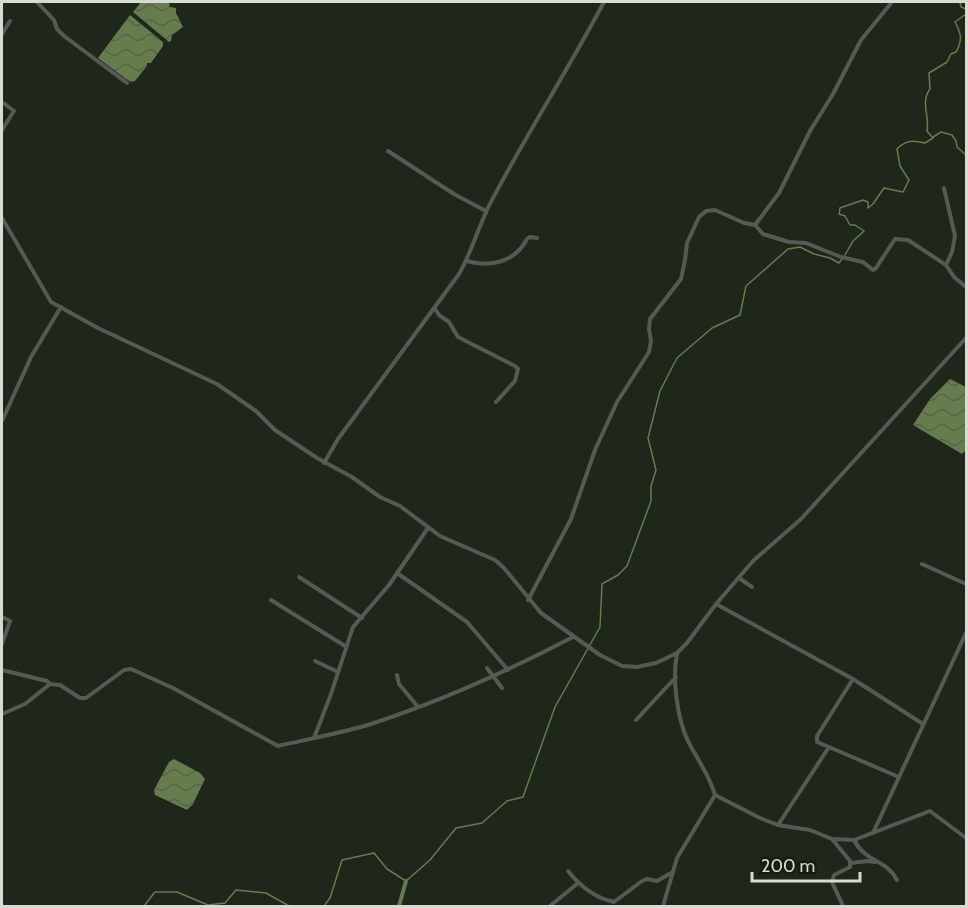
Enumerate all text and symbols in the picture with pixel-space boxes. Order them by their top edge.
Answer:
scale bar [752,845,860,883]
text: 200 m [761,855,815,877]

